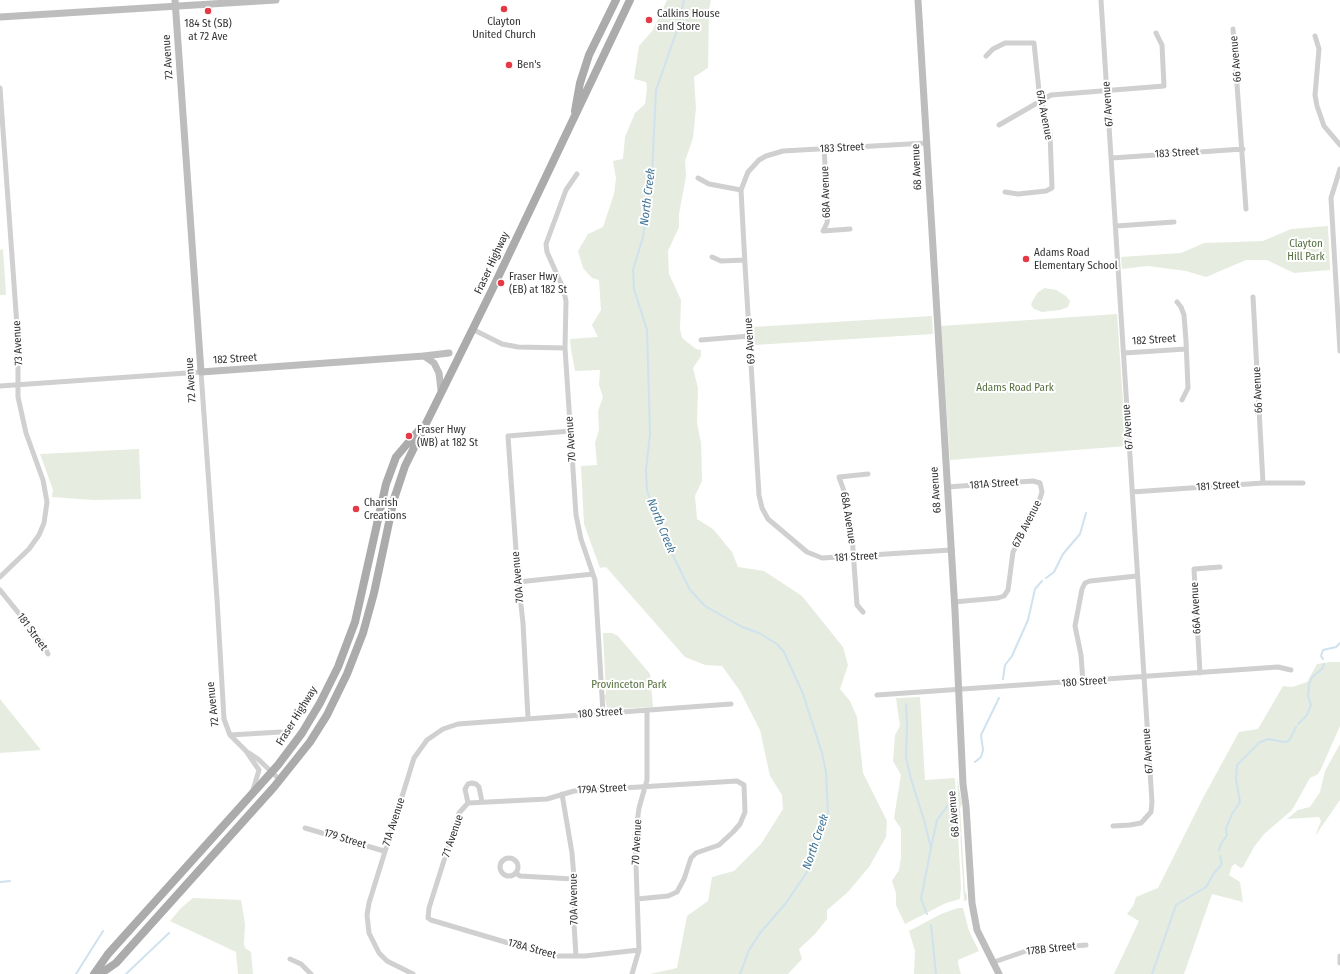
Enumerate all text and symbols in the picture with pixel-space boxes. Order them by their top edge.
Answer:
marker: Clayton United Church [499,4,509,14]
marker: 184 St (SB) at 72 Ave [203,6,213,16]
place label: Calkins House and Store [657,7,720,33]
place label: Clayton United Church [472,15,536,41]
marker: Calkins House and Store [644,15,654,25]
place label: 184 St (SB) at 72 Ave [184,17,232,43]
street label: 72 Avenue [160,34,176,80]
street label: 66 Avenue [1227,35,1245,83]
place label: Ben's [517,58,541,72]
marker: Ben's [504,60,514,70]
street label: 67 Avenue [1100,81,1116,127]
street label: 67A Avenue [1033,89,1055,141]
street label: 183 Street [819,140,865,156]
street label: 68 Avenue [909,143,925,191]
street label: 183 Street [1154,145,1200,161]
street label: 68A Avenue [818,166,834,218]
water label: North Creek [637,168,659,226]
street label: Fraser Highway [472,230,512,296]
park label: Clayton Hill Park [1287,237,1325,263]
place label: Adams Road Elementary School [1034,246,1118,272]
marker: Adams Road Elementary School [1021,254,1031,264]
place label: Fraser Hwy (EB) at 182 St [509,270,567,296]
marker: Fraser Hwy (EB) at 182 St [496,278,506,288]
street label: 69 Avenue [742,317,758,365]
street label: 73 Avenue [10,320,26,366]
street label: 182 Street [1131,332,1177,348]
street label: 182 Street [212,351,258,367]
street label: 72 Avenue [183,357,199,403]
street label: 66 Avenue [1250,366,1266,414]
park label: Adams Road Park [976,381,1054,395]
street label: 67 Avenue [1120,404,1136,450]
street label: 70 Avenue [563,416,579,462]
place label: Fraser Hwy (WB) at 182 St [417,423,478,449]
marker: Fraser Hwy (WB) at 182 St [404,431,414,441]
street label: 68 Avenue [928,466,944,514]
street label: 181A Street [969,476,1019,492]
street label: 181 Street [1196,478,1240,494]
street label: 68A Avenue [837,491,859,545]
place label: Charish Creations [364,496,406,522]
water label: North Creek [644,497,678,555]
street label: 67B Avenue [1009,498,1045,550]
marker: Charish Creations [351,504,361,514]
street label: 181 Street [834,549,878,565]
street label: 70A Avenue [509,551,527,603]
street label: 66A Avenue [1188,582,1204,634]
street label: 181 Street [14,611,50,653]
street label: 180 Street [1061,674,1107,690]
park label: Provinceton Park [591,678,667,692]
street label: 72 Avenue [204,681,222,727]
street label: Fraser Highway [274,684,320,748]
street label: 180 Street [577,705,623,721]
street label: 67 Avenue [1140,728,1156,774]
street label: 179A Street [577,781,627,797]
street label: 68 Avenue [945,790,963,838]
street label: 71A Avenue [380,796,408,848]
water label: North Creek [800,812,832,872]
street label: 71 Avenue [440,813,466,859]
street label: 70 Avenue [629,819,645,865]
street label: 179 Street [322,826,368,852]
street label: 70A Avenue [567,873,581,925]
street label: 178A Street [506,936,558,962]
street label: 178B Street [1026,940,1076,958]

